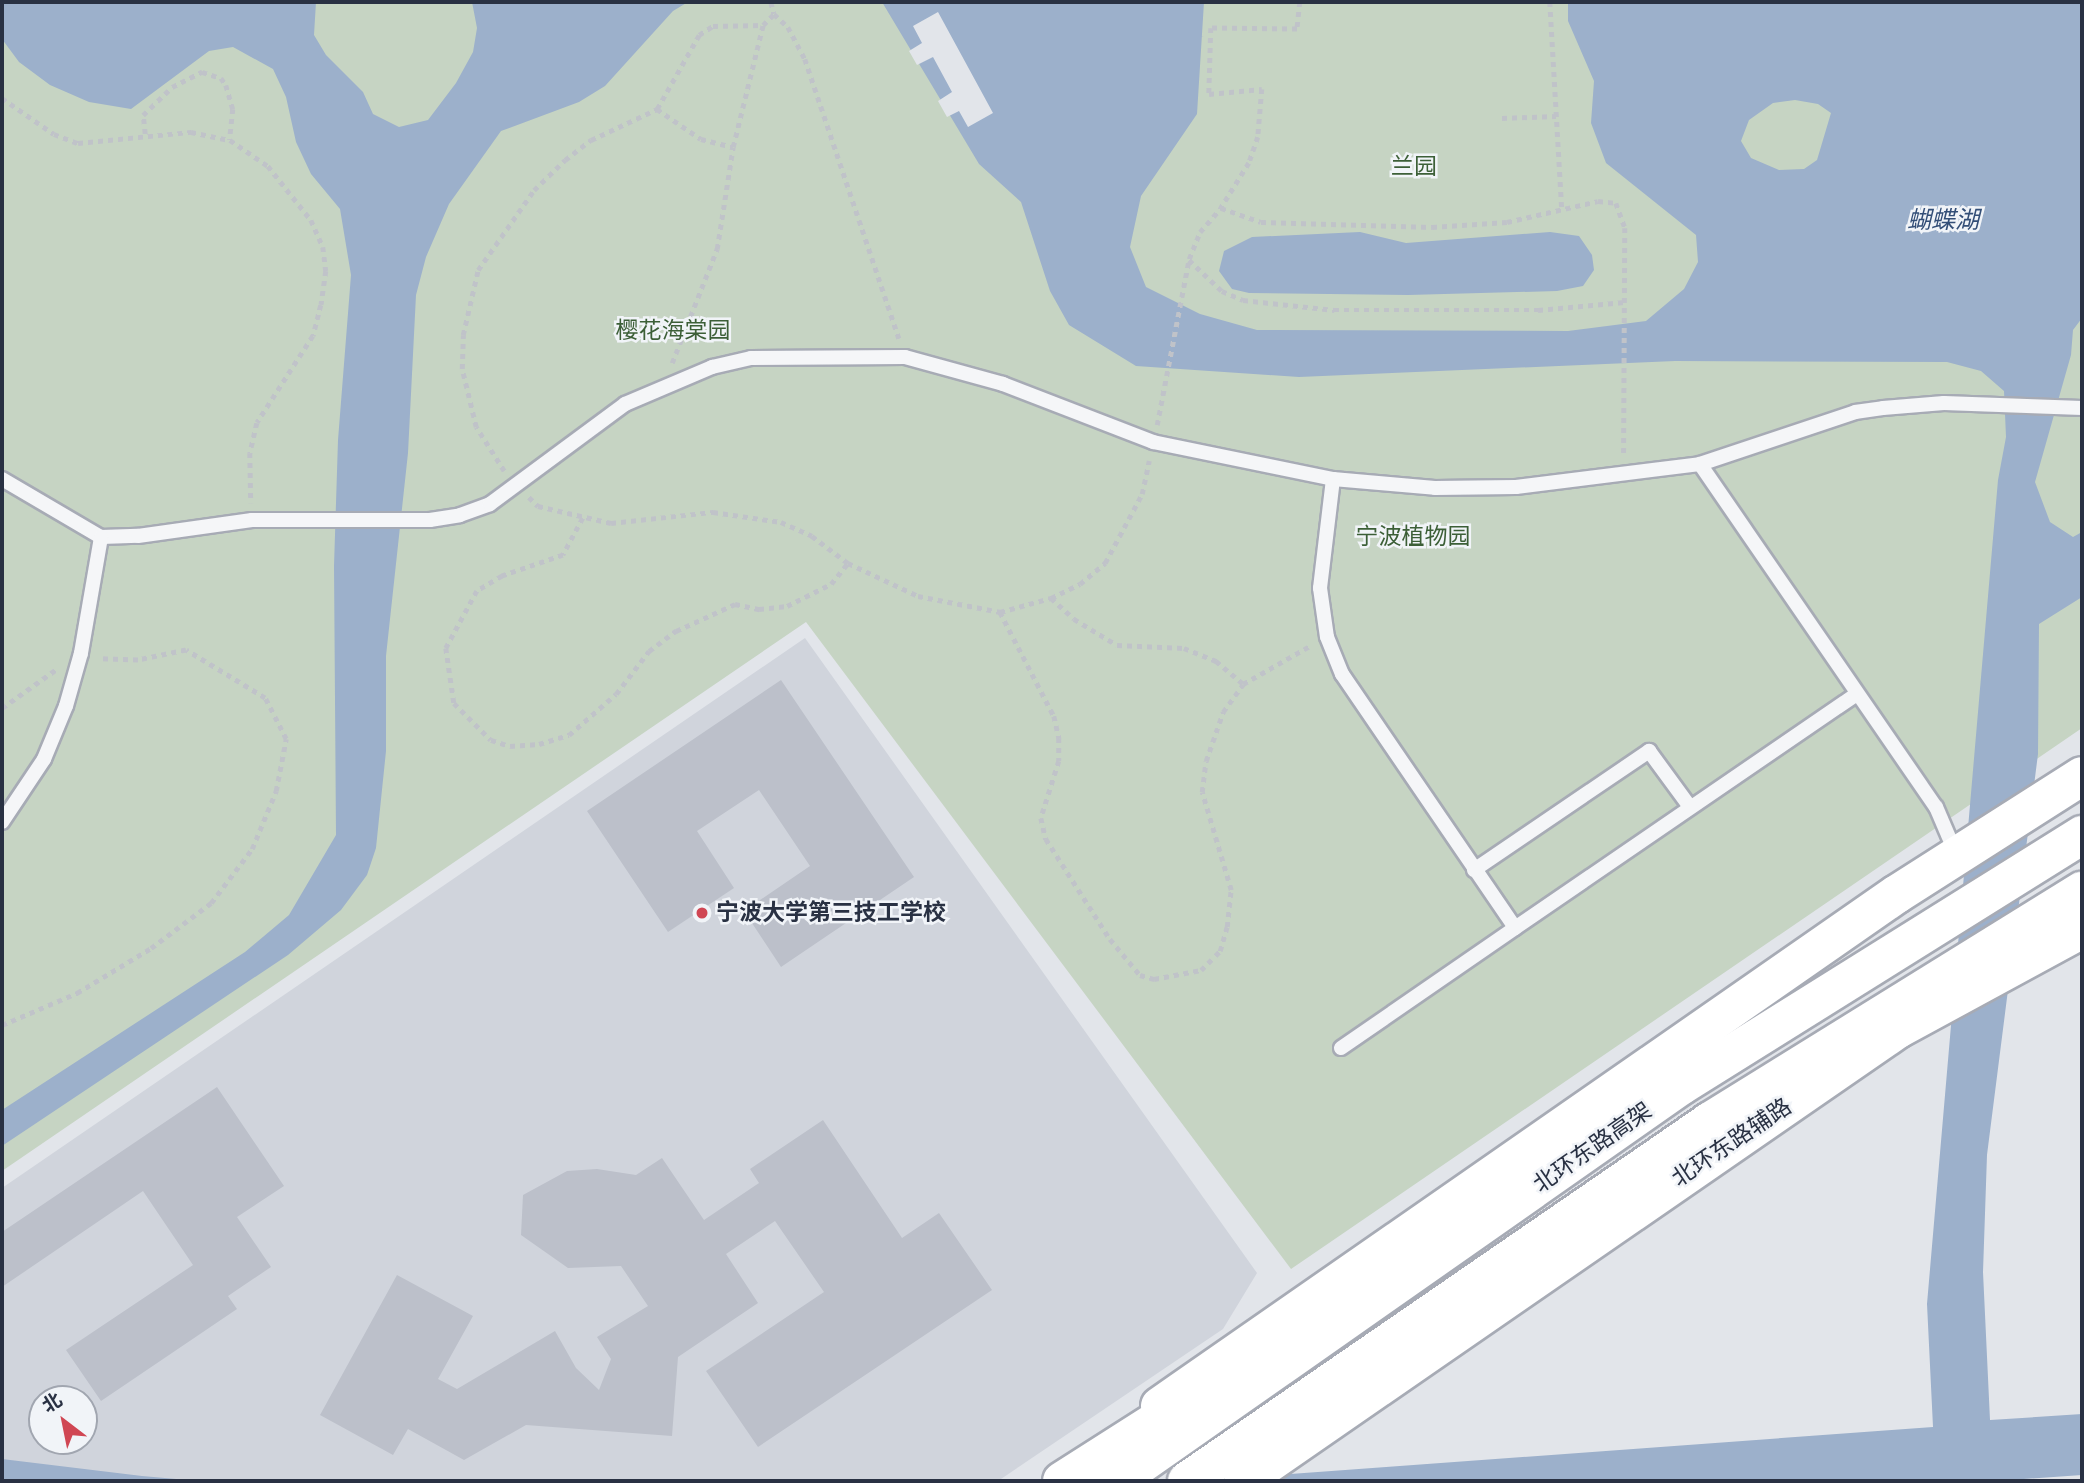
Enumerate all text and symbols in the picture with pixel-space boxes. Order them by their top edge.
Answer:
park label: 兰园 [1391,153,1437,181]
water label: 蝴蝶湖 [1907,207,1979,235]
park label: 樱花海棠园 [616,317,730,345]
park label: 宁波植物园 [1356,523,1470,551]
place label: 宁波大学第三技工学校 [716,899,946,927]
marker: 宁波大学第三技工学校 [694,905,710,921]
street label: 北环东路辅路 [1667,1093,1797,1193]
street label: 北环东路高架 [1529,1097,1657,1199]
north arrow [28,1385,98,1455]
text: 北 [39,1389,67,1418]

